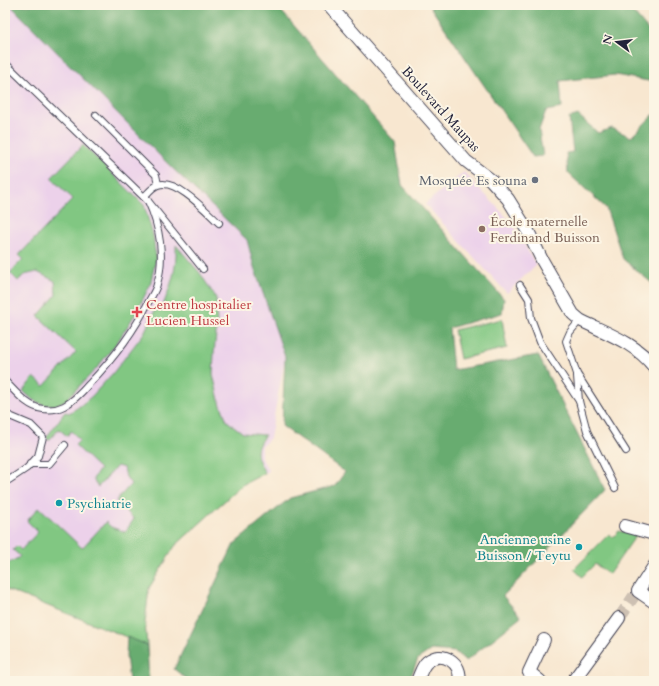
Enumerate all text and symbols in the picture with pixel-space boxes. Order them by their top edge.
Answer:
north arrow [597,22,637,62]
text: N [599,33,616,46]
street label: Boulevard Maupas [397,62,485,156]
place label: Mosquée Es souna [419,171,527,190]
marker: Mosquée Es souna [530,175,540,185]
place label: École maternelle Ferdinand Buisson [490,212,600,247]
marker: École maternelle Ferdinand Buisson [477,224,487,234]
place label: Centre hospitalier Lucien Hussel [146,295,252,330]
marker: Centre hospitalier Lucien Hussel [131,306,143,318]
place label: Psychiatrie [67,494,131,513]
marker: Psychiatrie [54,498,64,508]
place label: Ancienne usine Buisson / Teytu [477,530,571,565]
marker: Ancienne usine Buisson / Teytu [574,542,584,552]

